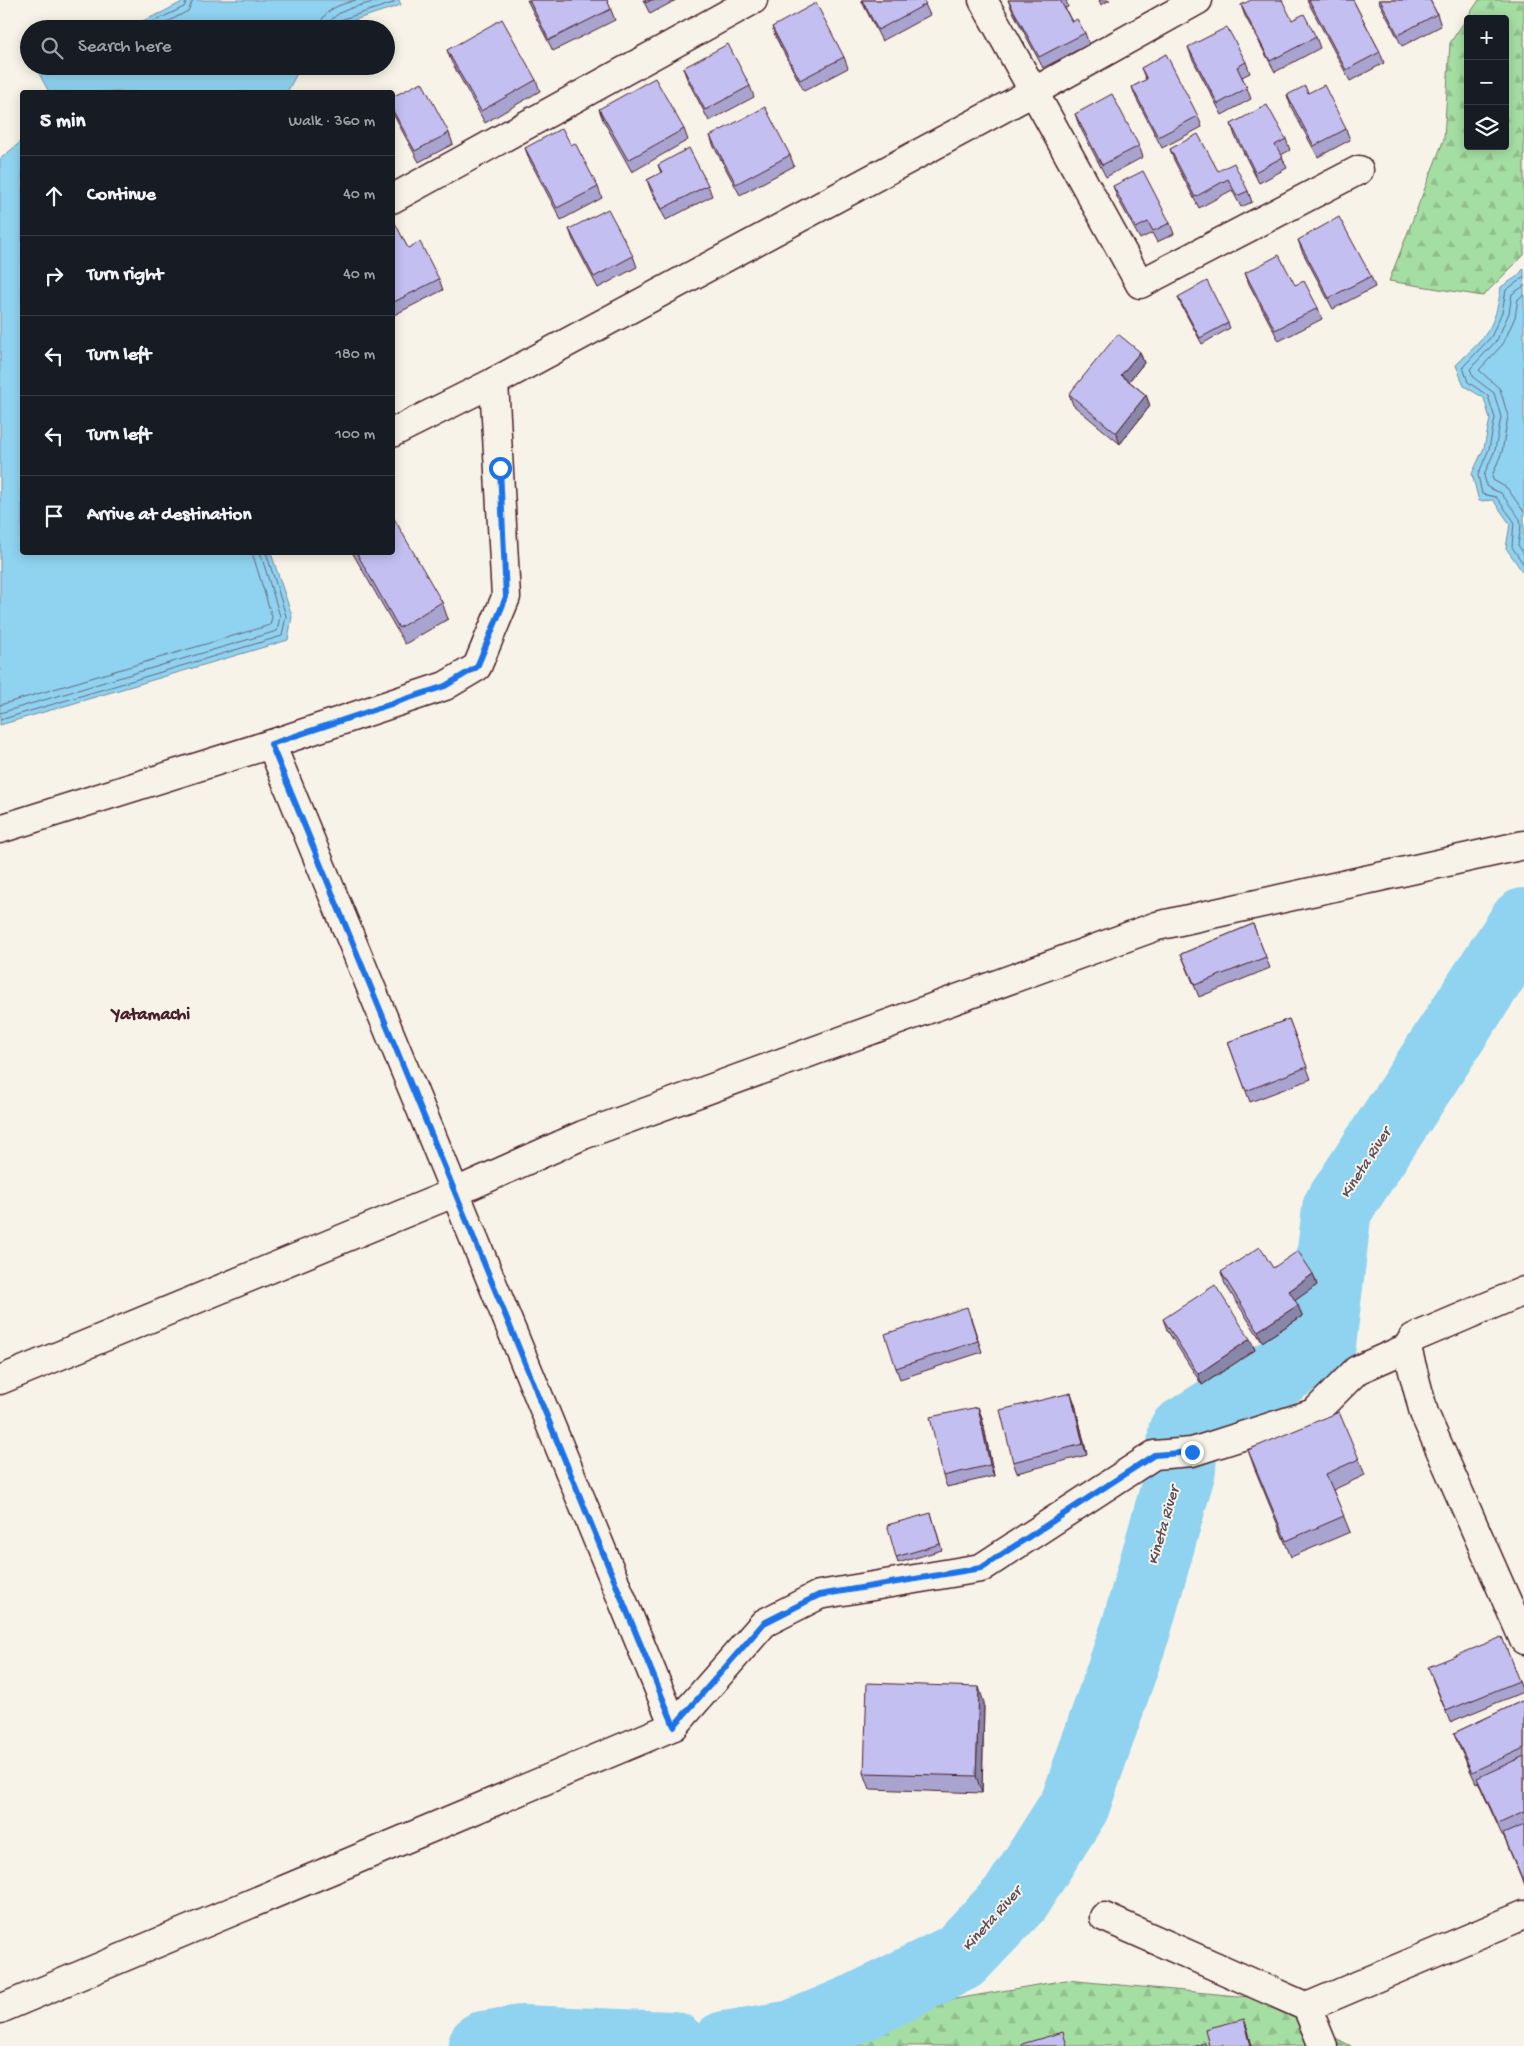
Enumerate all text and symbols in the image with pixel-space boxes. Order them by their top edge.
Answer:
map controls [1464,15,1509,150]
button: + [1464,15,1509,60]
search box [20,20,395,75]
icon: search [38,34,66,62]
text: Search here [78,36,172,59]
button: − [1464,60,1509,105]
button: layers [1464,105,1509,150]
text: 5 min [40,110,85,135]
text: Walk · 360 m [289,113,375,132]
icon: ahead [40,182,68,210]
text: Continue [87,184,156,207]
text: 40 m [343,186,375,205]
icon: right [40,262,68,290]
text: Turn right [87,264,163,287]
text: 40 m [343,266,375,285]
icon: left [40,342,68,370]
text: Turn left [87,344,151,367]
text: 180 m [336,346,375,365]
icon: left [40,422,68,450]
text: Turn left [87,424,151,447]
text: 100 m [335,426,375,445]
route start [489,457,512,480]
icon: arrive [40,502,68,530]
text: Arrive at destination [87,504,251,527]
district label: Yatamachi [110,1005,190,1026]
water label: Kineta River [1337,1122,1399,1203]
route end [1181,1441,1204,1464]
water label: Kineta River [1145,1482,1186,1567]
water label: Kineta River [959,1881,1029,1956]

